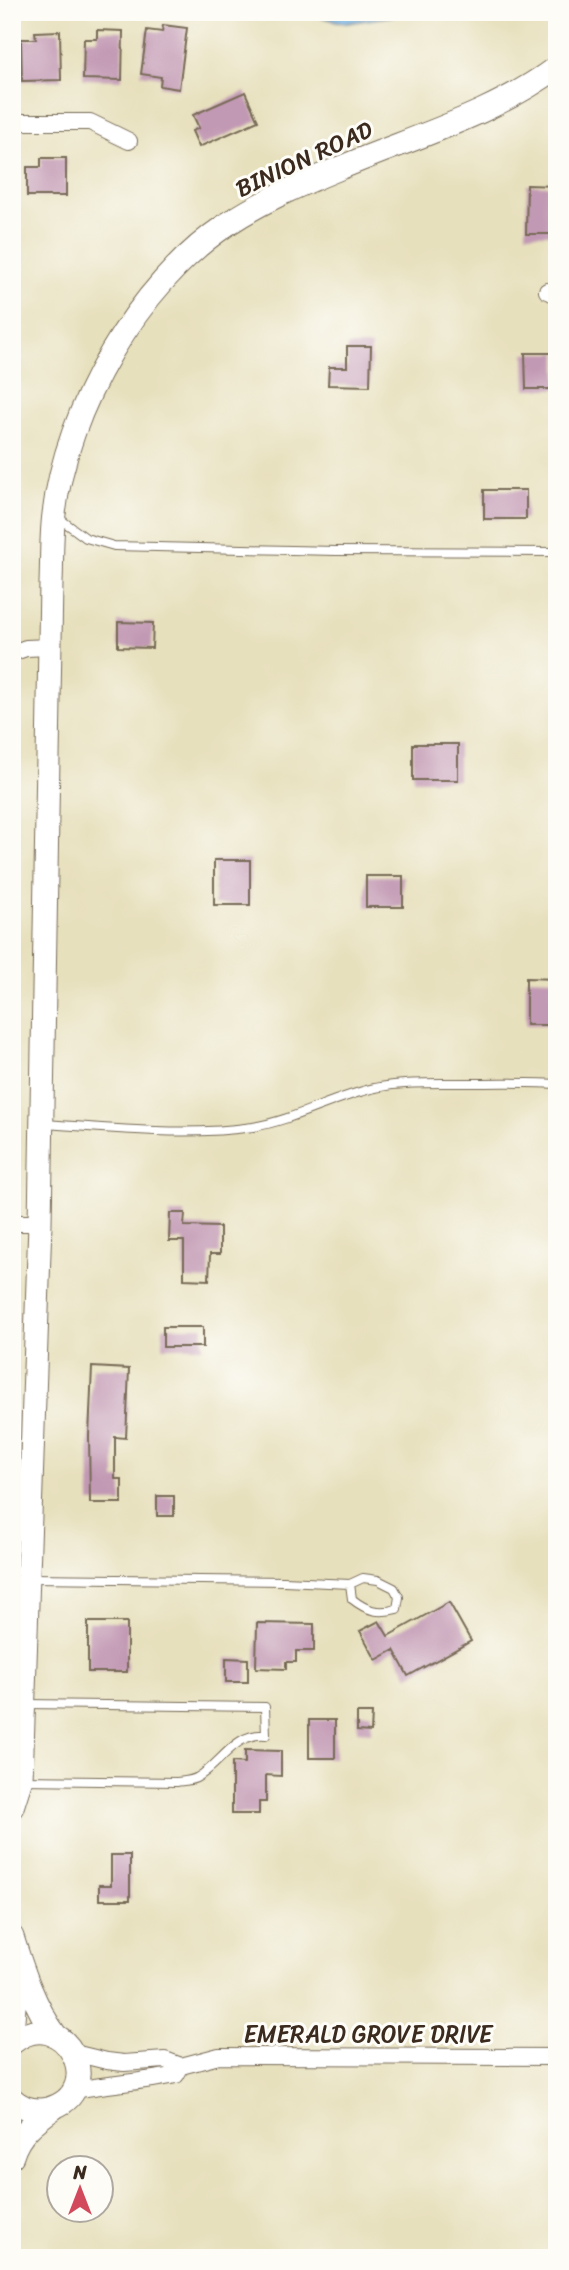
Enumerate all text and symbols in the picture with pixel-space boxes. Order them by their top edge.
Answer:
street label: BINION ROAD [228,108,380,209]
street label: EMERALD GROVE DRIVE [244,2013,494,2055]
north arrow [46,2154,116,2224]
text: N [72,2156,87,2189]

